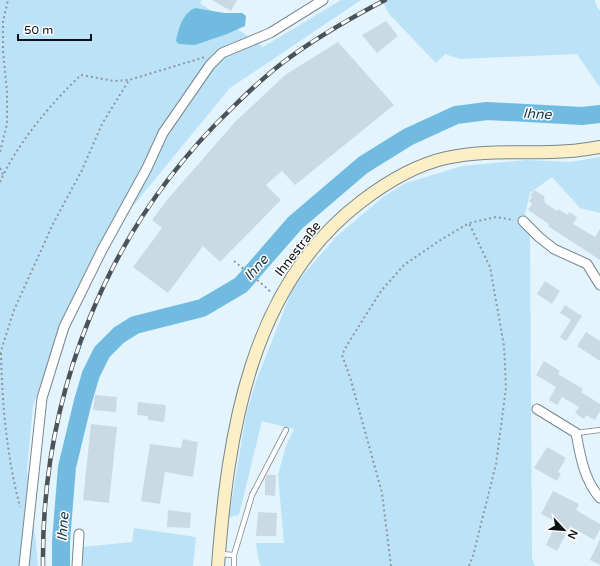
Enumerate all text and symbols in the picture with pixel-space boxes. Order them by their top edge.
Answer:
scale bar [18,16,91,42]
text: 50 m [24,23,53,37]
water label: Ihne [522,105,553,123]
street label: Ihnestraße [272,218,324,280]
water label: Ihne [240,251,273,284]
north arrow [544,510,584,550]
water label: Ihne [54,511,73,542]
text: N [565,527,580,541]

